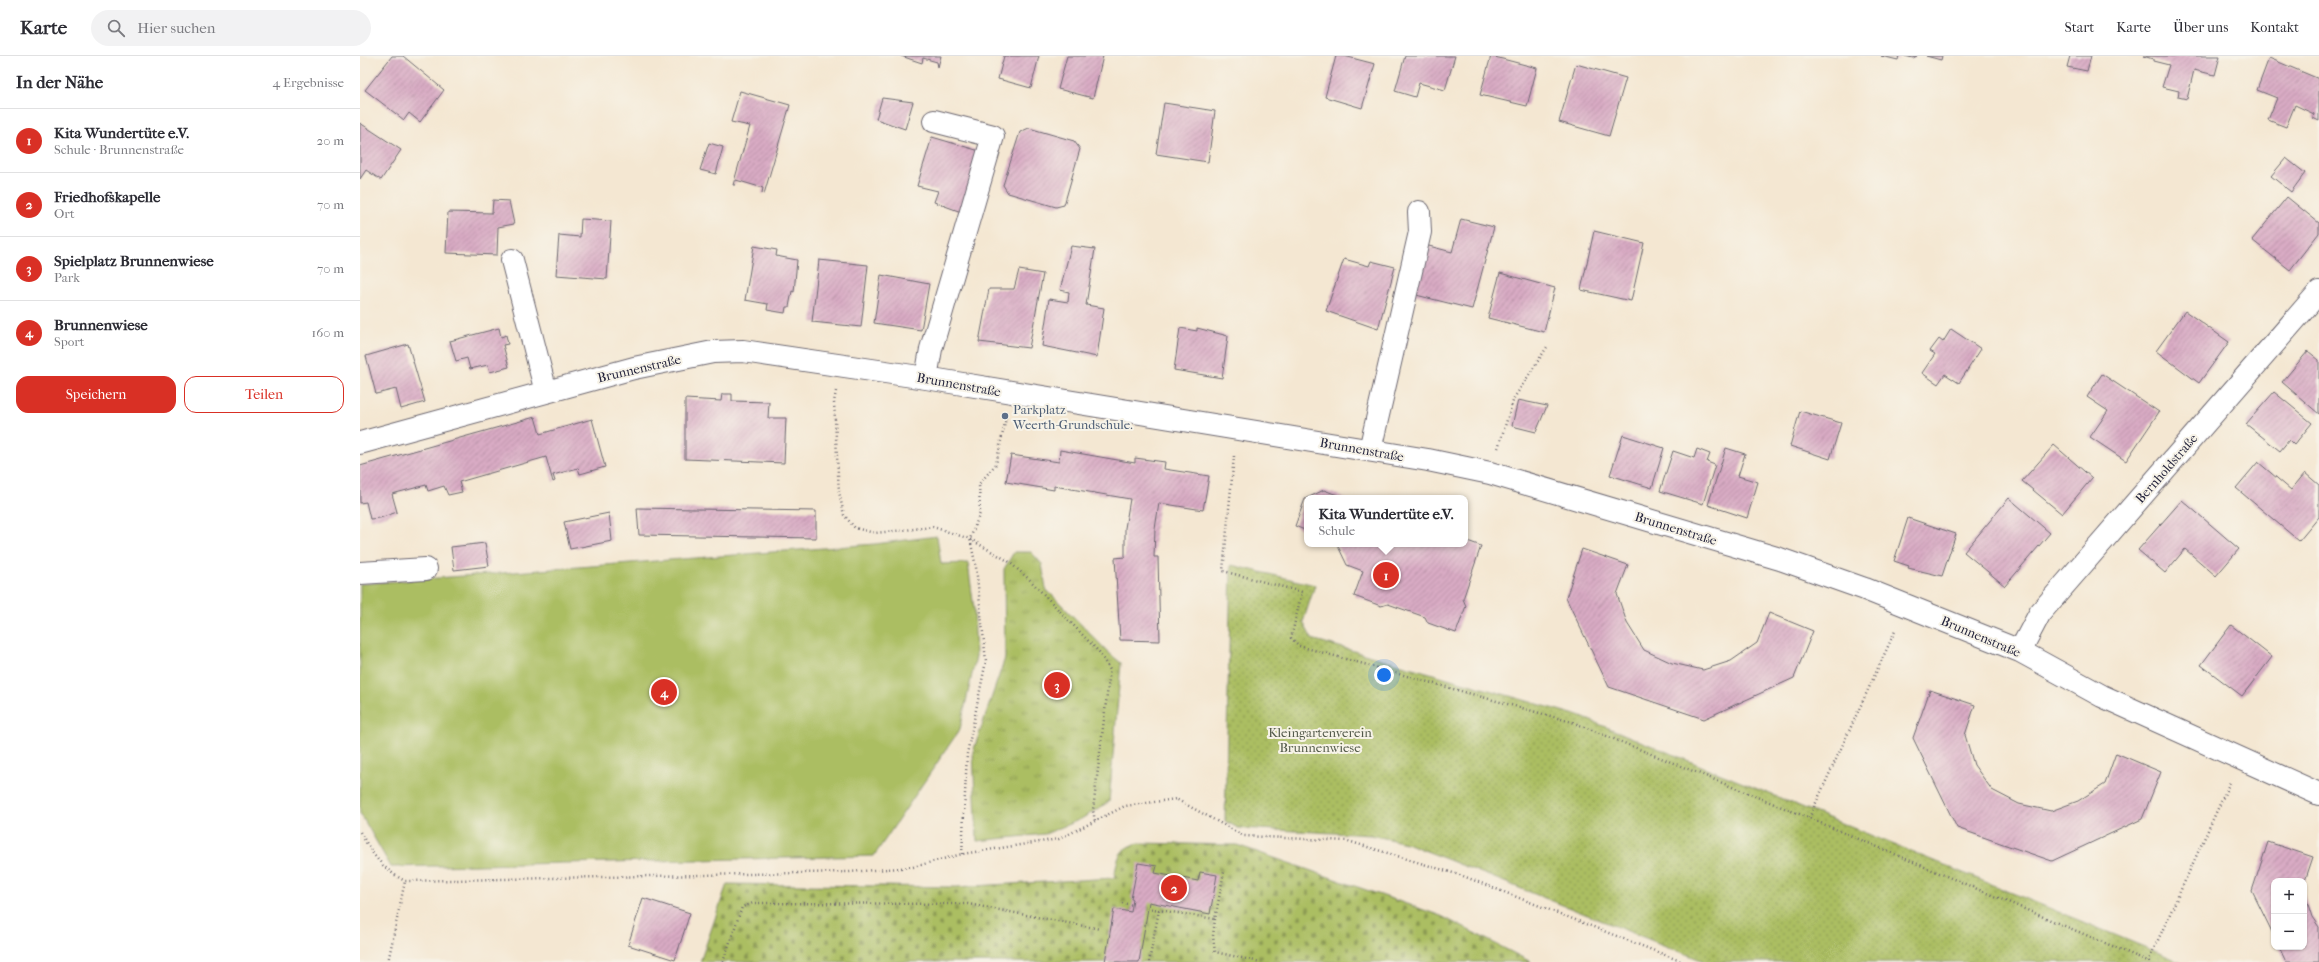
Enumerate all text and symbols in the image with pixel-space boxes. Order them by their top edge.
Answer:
search box [91,10,371,46]
text: Karte [20,17,67,39]
icon: search [105,17,127,39]
text: Hier suchen [137,19,215,37]
text: Start [2065,19,2094,36]
text: Karte [2116,19,2151,36]
text: Über uns [2173,19,2228,36]
text: Kontakt [2250,19,2299,36]
text: In der Nähe [16,72,103,92]
text: 4 Ergebnisse [273,75,344,90]
text: Kita Wundertüte e.V. [54,124,189,142]
text: 1 [27,133,31,148]
text: 20 m [317,133,344,148]
text: Schule · Brunnenstraße [54,142,184,157]
text: Friedhofskapelle [54,188,160,206]
text: 2 [26,197,32,212]
text: 70 m [317,197,344,212]
text: Ort [54,206,75,221]
text: Spielplatz Brunnenwiese [54,252,214,270]
text: 3 [26,261,32,276]
text: 70 m [317,261,344,276]
text: Park [54,270,80,285]
text: Brunnenwiese [54,316,148,334]
text: 4 [25,325,33,340]
text: 160 m [312,325,344,340]
text: Sport [54,334,85,349]
street label: Brunnenstraße [596,351,683,385]
street label: Brunnenstraße [916,370,1003,399]
button: Speichern [16,376,176,413]
button: Teilen [184,376,344,413]
place label: Parkplatz Weerth-Grundschule. [1012,402,1133,432]
marker: Parkplatz Weerth-Grundschule. [1000,411,1010,421]
street label: Bernholdstraße [2132,430,2201,506]
street label: Brunnenstraße [1319,435,1406,464]
popup [1304,495,1468,547]
text: Kita Wundertüte e.V. [1318,505,1454,523]
street label: Brunnenstraße [1633,509,1719,548]
text: Schule [1318,523,1355,538]
pin: 1 [1373,560,1399,590]
street label: Brunnenstraße [1939,613,2023,660]
your location [1374,665,1394,685]
pin: 3 [1044,670,1070,700]
pin: 4 [651,677,677,707]
park label: Kleingartenverein Brunnenwiese [1268,725,1372,755]
pin: 2 [1161,873,1187,903]
map controls [2271,878,2307,950]
button: + [2271,878,2307,914]
button: − [2271,914,2307,950]

